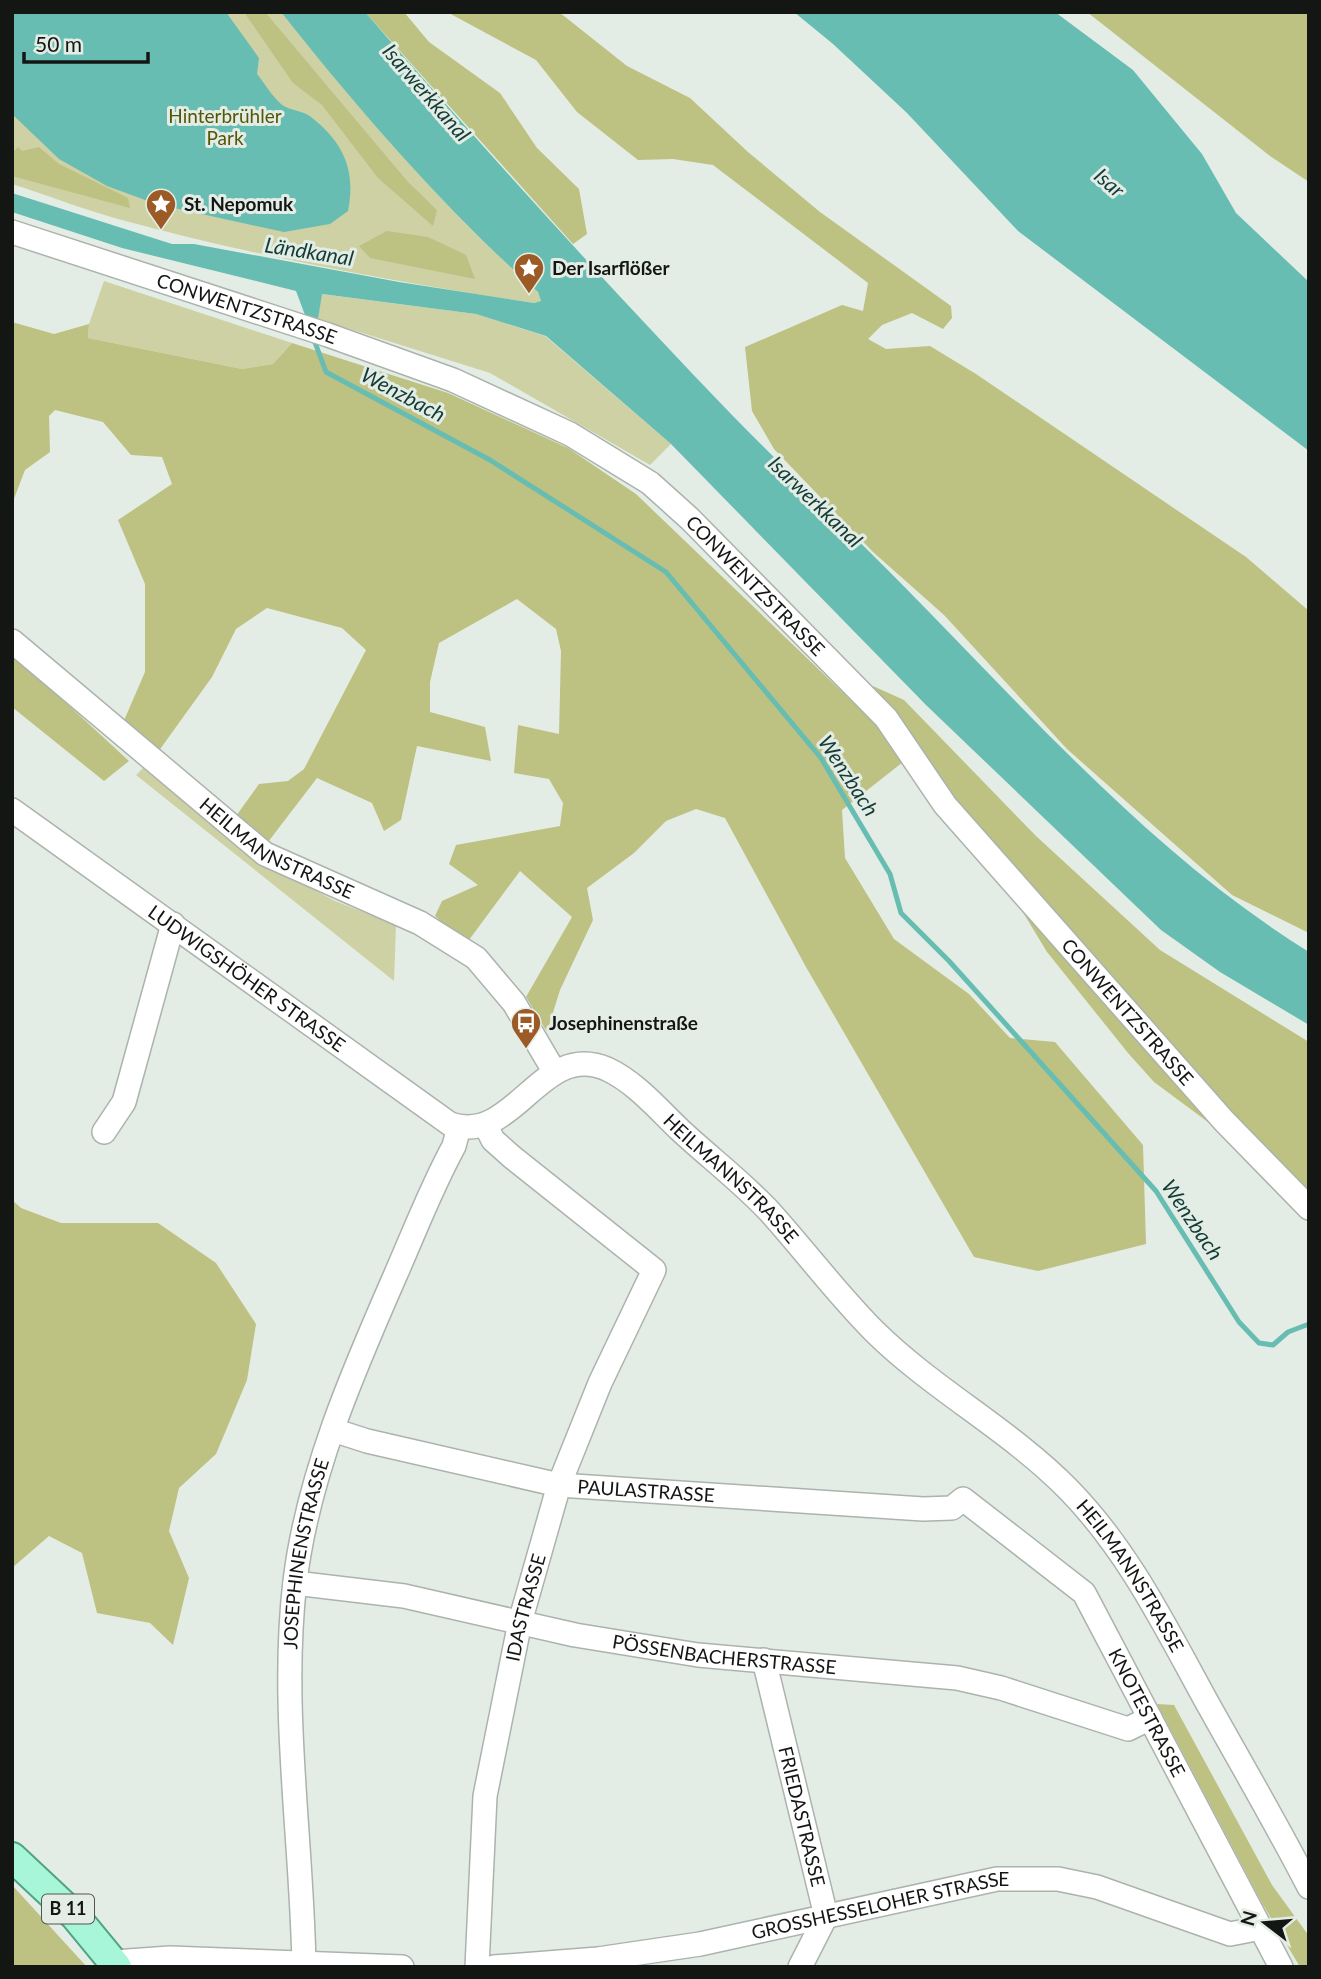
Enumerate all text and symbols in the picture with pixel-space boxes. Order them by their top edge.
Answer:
scale bar [24,21,149,65]
text: 50 m [35,31,82,56]
water label: Isarwerkkanal [378,38,476,146]
park label: Hinterbrühler Park [168,104,282,149]
water label: Isar [1090,162,1131,202]
place icon: St. Nepomuk [144,187,178,231]
place label: St. Nepomuk [184,192,294,215]
water label: Ländkanal [263,231,356,270]
place icon: Der Isarflößer [512,251,546,295]
place label: Der Isarflößer [552,256,670,279]
street label: CONWENTZSTRASSE [154,268,340,348]
water label: Wenzbach [357,361,450,426]
water label: Isarwerkkanal [764,450,868,552]
street label: CONWENTZSTRASSE [682,510,830,660]
water label: Wenzbach [814,730,885,820]
street label: HEILMANNSTRASSE [195,792,358,903]
street label: LUDWIGSHÖHER STRASSE [144,900,350,1056]
street label: CONWENTZSTRASSE [1057,933,1199,1090]
bus stop icon: Josephinenstraße [509,1006,543,1050]
place label: Josephinenstraße [549,1011,698,1034]
street label: HEILMANNSTRASSE [659,1109,804,1248]
water label: Wenzbach [1157,1174,1229,1264]
street label: JOSEPHINENSTRASSE [278,1455,333,1650]
street label: PAULASTRASSE [577,1474,716,1506]
street label: HEILMANNSTRASSE [1072,1494,1189,1656]
street label: IDASTRASSE [500,1551,550,1663]
street label: PÖSSENBACHERSTRASSE [611,1629,837,1678]
street label: KNOTESTRASSE [1104,1644,1191,1780]
street label: FRIEDASTRASSE [774,1744,830,1889]
street label: GROSSHESSELOHER STRASSE [749,1867,1009,1943]
north arrow [1230,1888,1300,1958]
road number: B 11 [42,1895,94,1924]
text: N [1235,1908,1261,1928]

